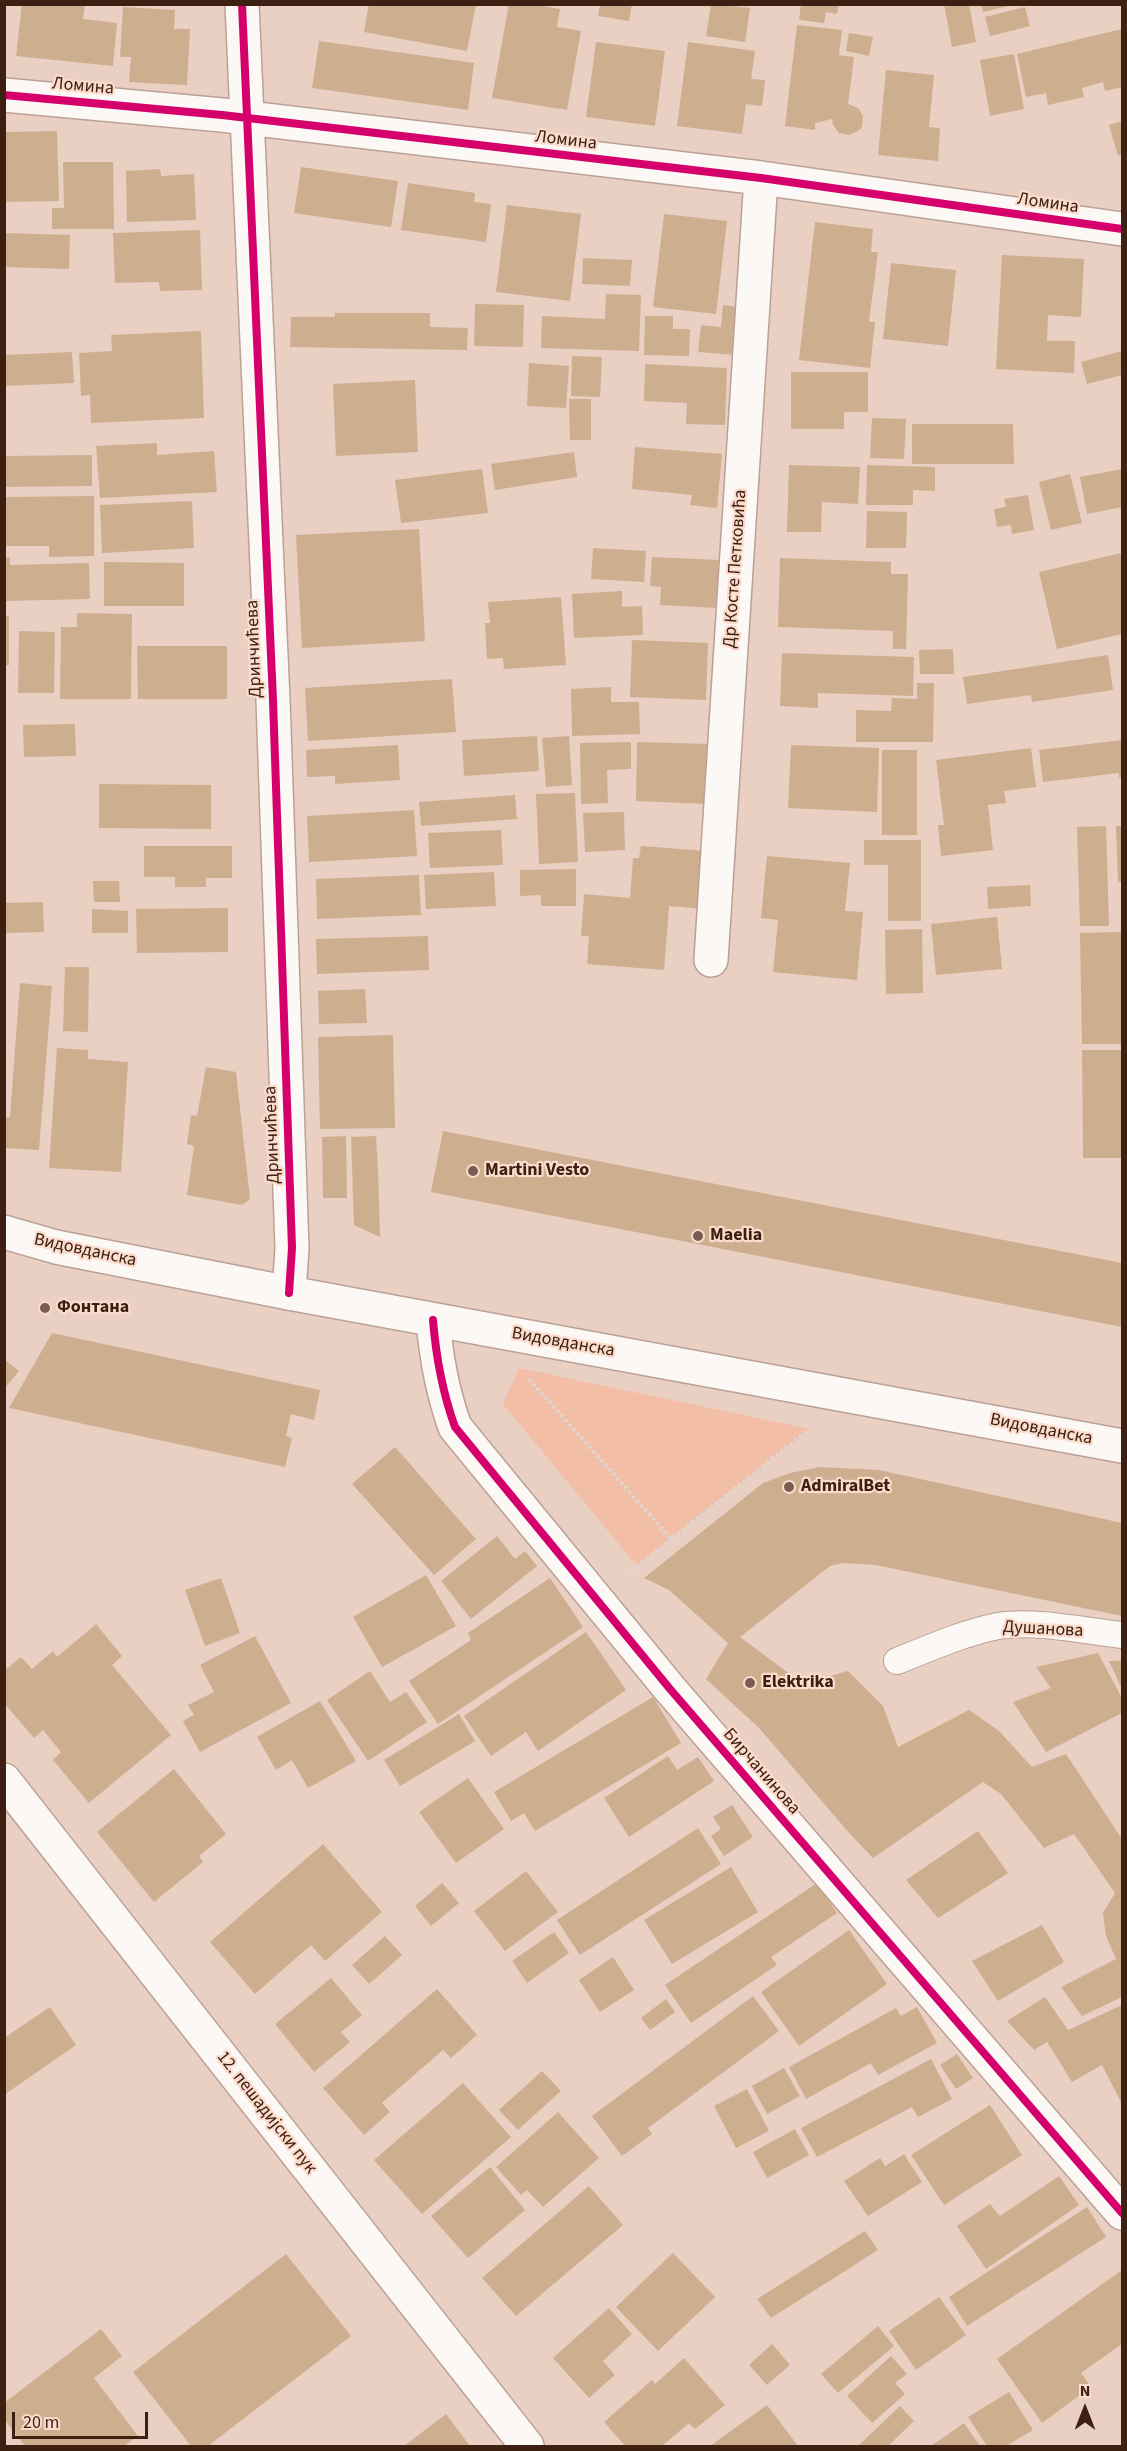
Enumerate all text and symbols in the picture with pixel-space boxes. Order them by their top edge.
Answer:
street label: Ломина [51,74,115,100]
street label: Ломина [534,127,598,155]
street label: Ломина [1016,189,1080,219]
street label: Др Косте Петковића [720,489,752,649]
street label: Дринчићева [242,599,268,699]
street label: Дринчићева [260,1085,286,1185]
place label: Martini Vesto [485,1160,589,1182]
marker: Martini Vesto [466,1164,480,1178]
place label: Maelia [710,1225,762,1247]
marker: Maelia [691,1229,705,1243]
street label: Видовданска [32,1230,138,1272]
place label: Фонтана [57,1297,129,1319]
marker: Фонтана [38,1301,52,1315]
street label: Видовданска [510,1323,616,1363]
street label: Видовданска [988,1409,1094,1451]
place label: AdmiralBet [801,1476,890,1498]
marker: AdmiralBet [782,1480,796,1494]
street label: Душанова [1002,1617,1084,1643]
place label: Elektrika [762,1672,834,1694]
marker: Elektrika [743,1676,757,1690]
street label: Бирчанинова [718,1724,804,1820]
street label: 12. пешадијски пук [211,2047,321,2179]
north arrow [1055,2379,1115,2439]
text: N [1080,2380,1090,2402]
scale bar [15,2400,152,2438]
text: 20 m [23,2410,59,2435]

